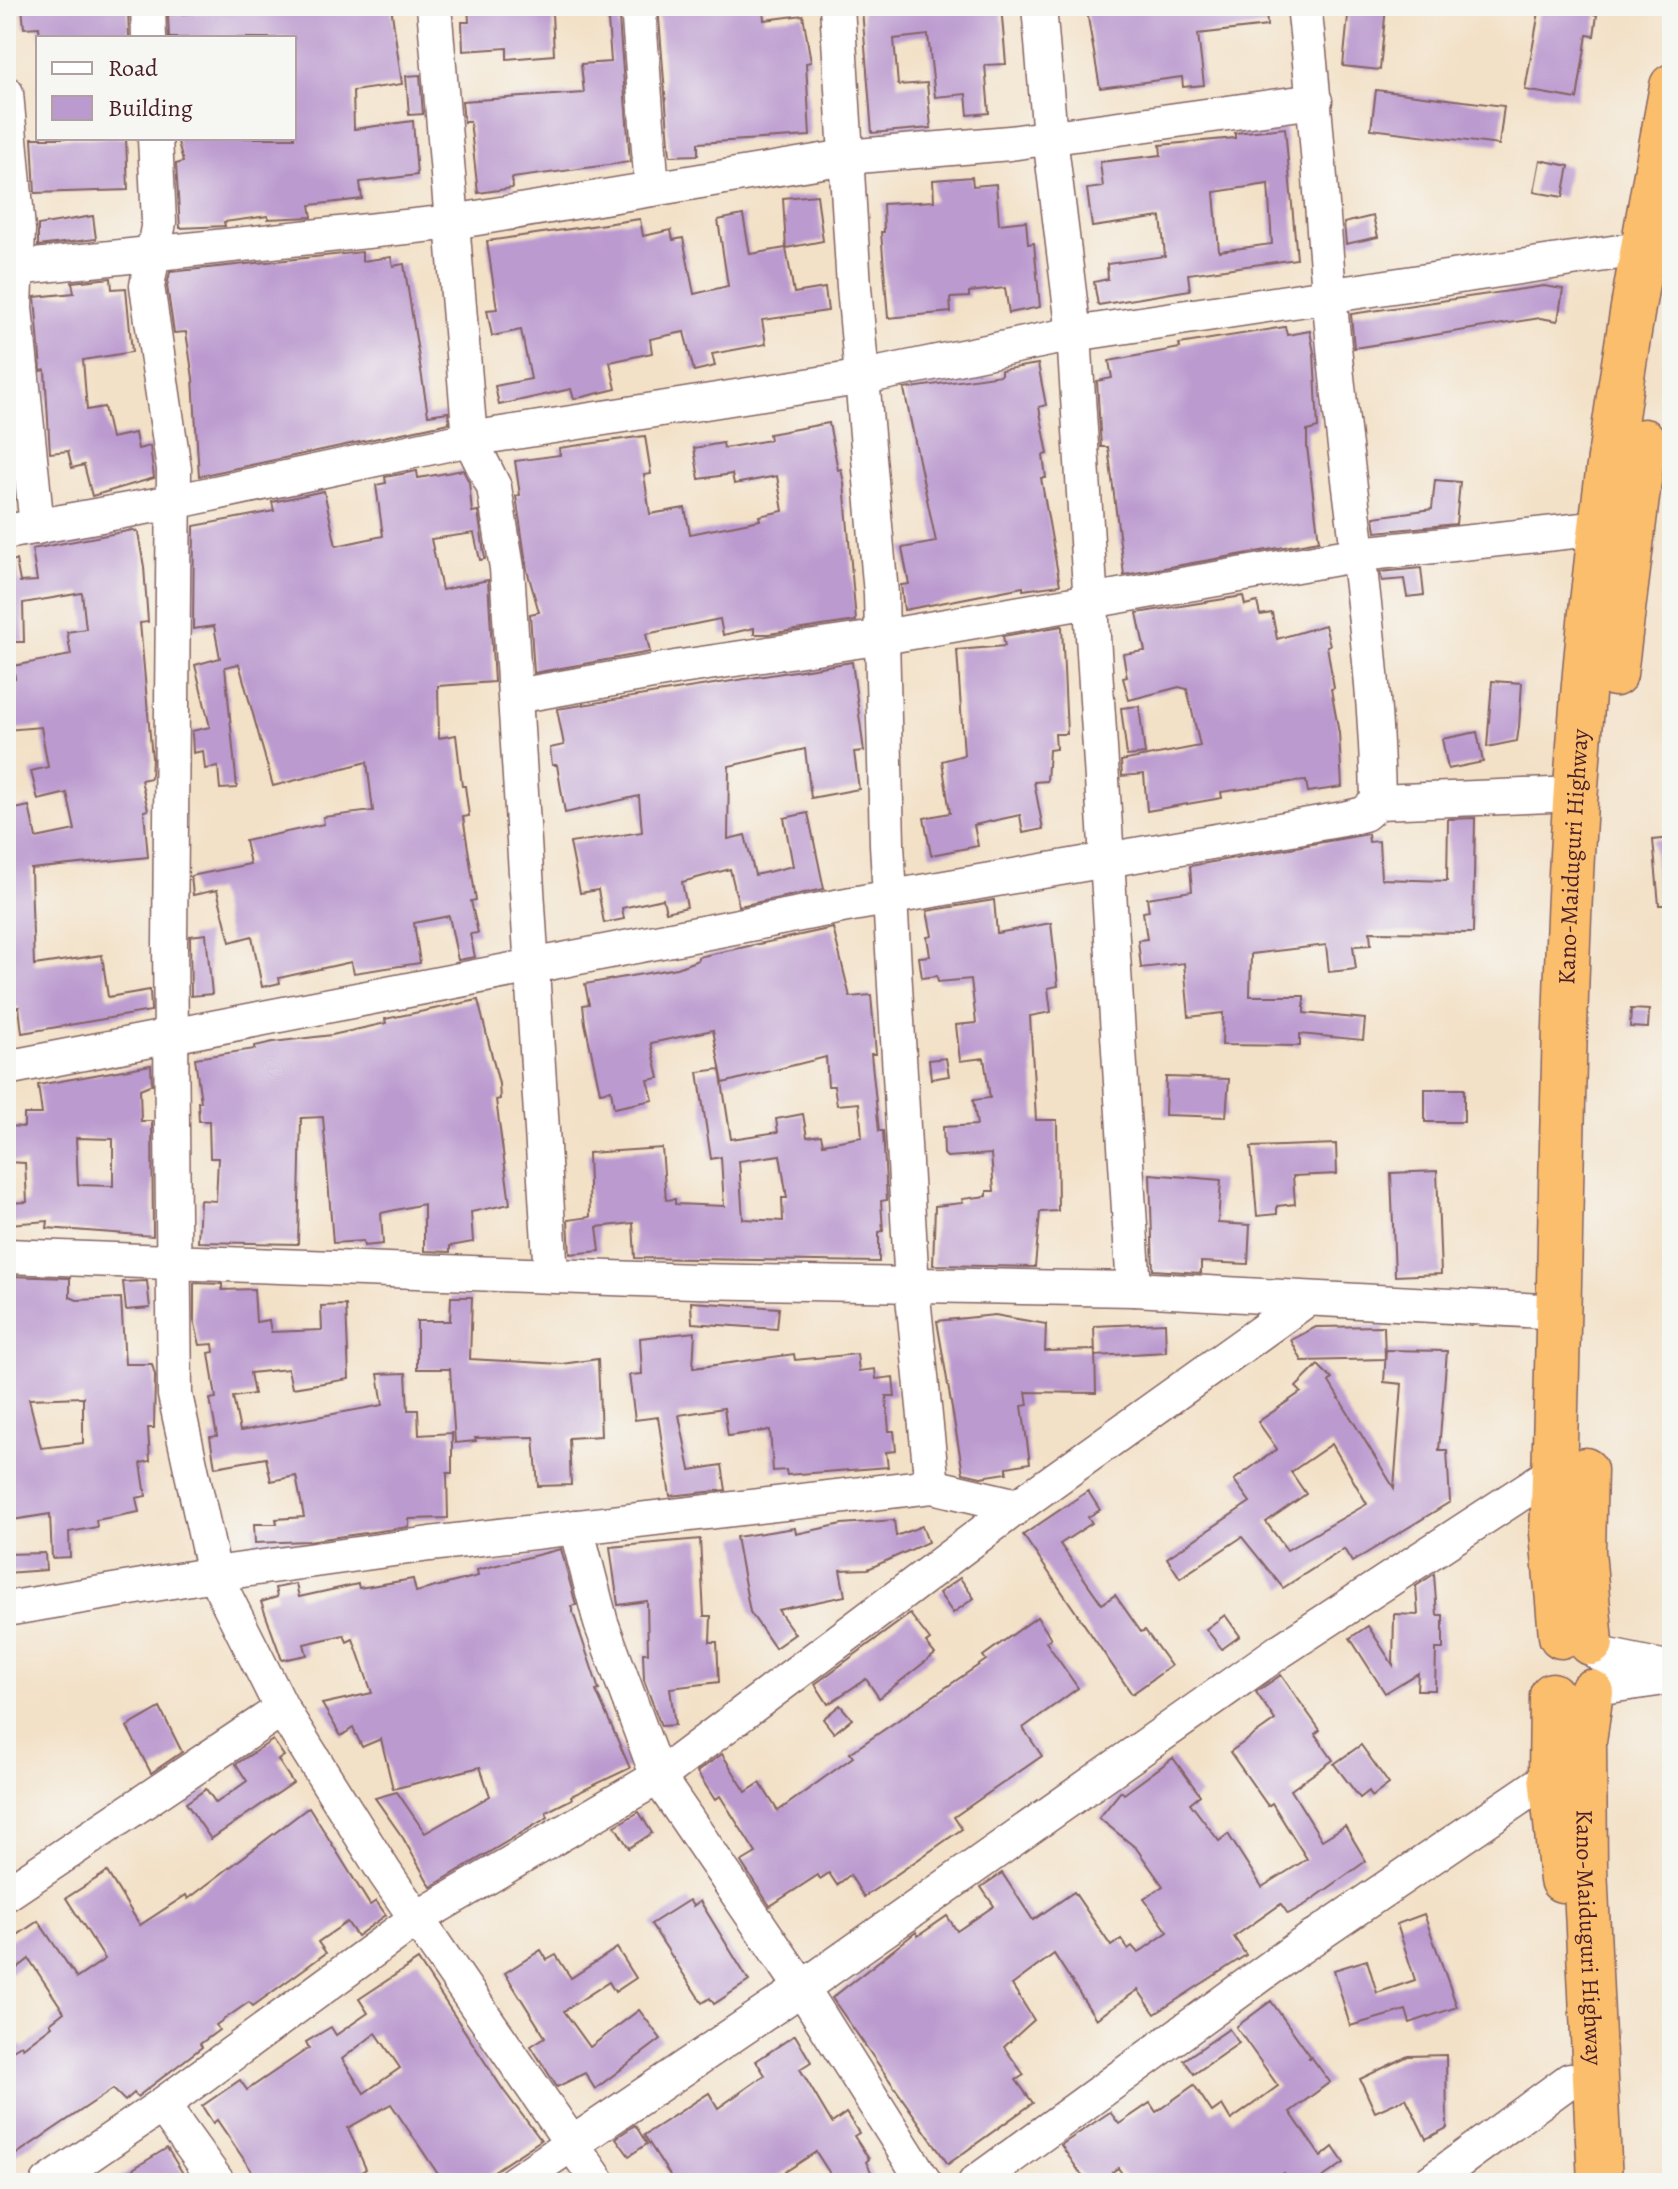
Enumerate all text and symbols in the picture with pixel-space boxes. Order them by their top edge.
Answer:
legend [36,36,296,140]
text: Road [108,52,158,84]
text: Building [108,92,193,124]
street label: Kano-Maiduguri Highway [1550,727,1596,985]
street label: Kano-Maiduguri Highway [1569,1809,1610,2066]

